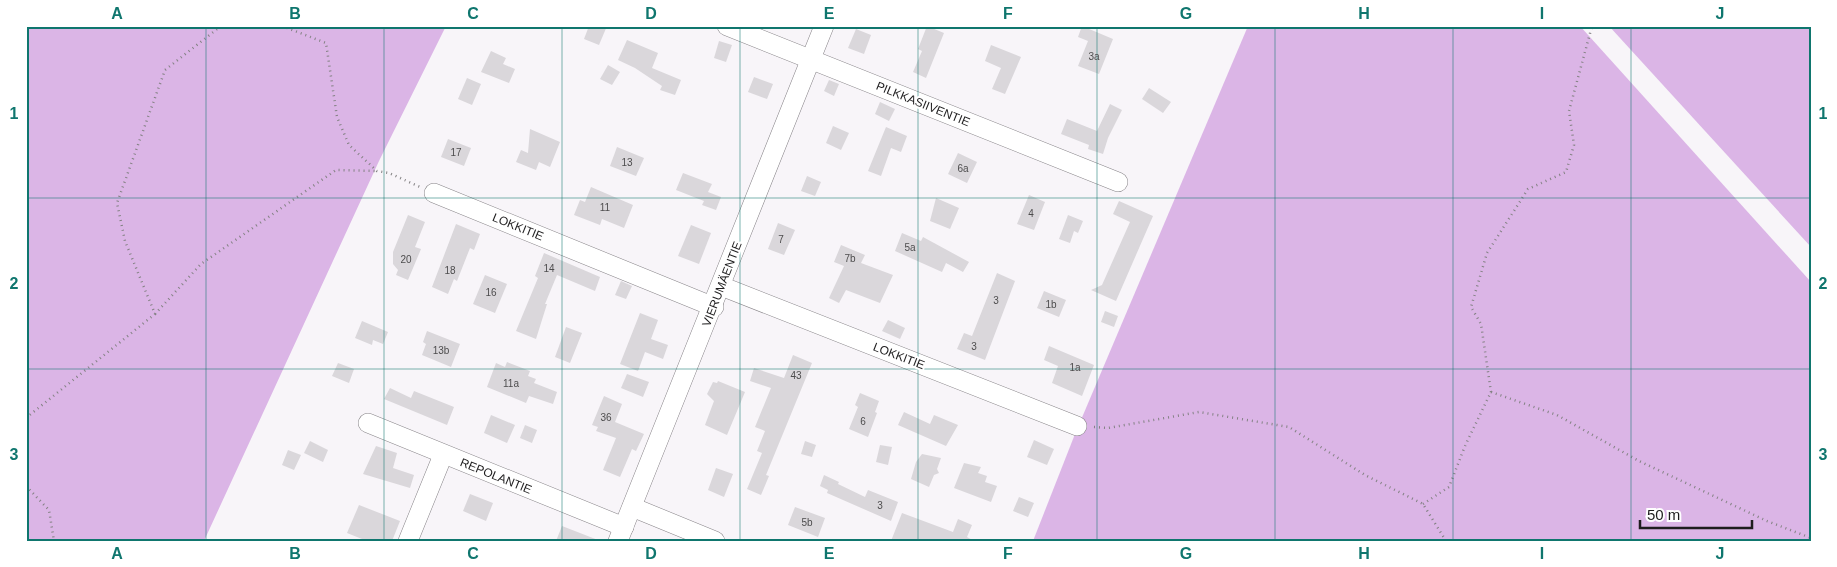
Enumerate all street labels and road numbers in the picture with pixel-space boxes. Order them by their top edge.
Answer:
street label: PILKKASIIVENTIE [874,79,972,129]
street label: LOKKITIE [490,210,546,244]
street label: VIERUMÄENTIE [699,239,745,329]
street label: LOKKITIE [871,340,927,372]
street label: REPOLANTIE [458,455,534,497]

